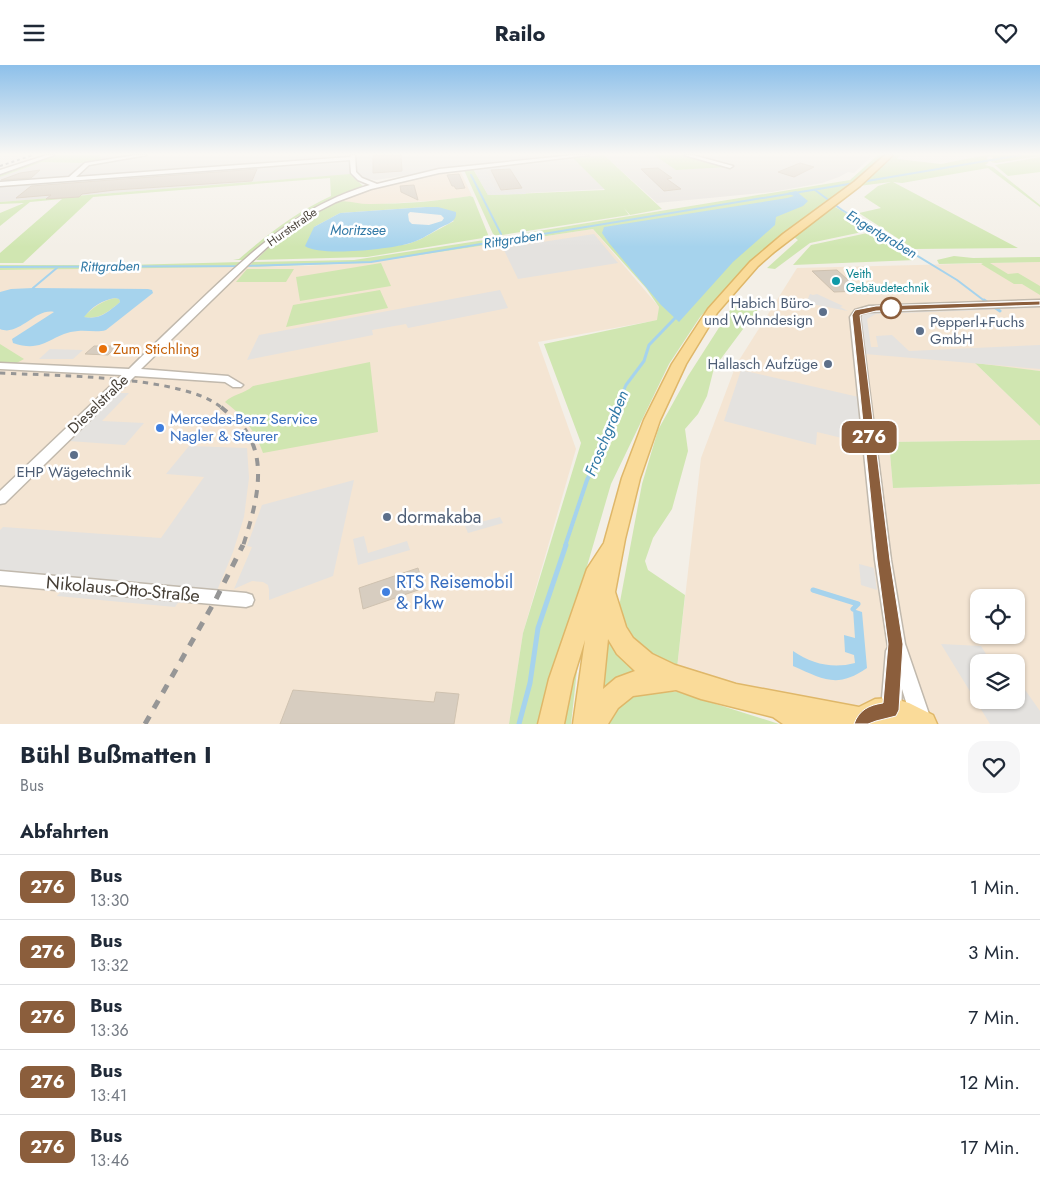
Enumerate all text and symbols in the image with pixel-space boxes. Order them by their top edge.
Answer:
text: Railo [494,17,546,49]
icon: menu [20,19,48,47]
icon: heart [992,19,1020,47]
street label: Hurststraße [263,203,321,251]
water label: Engertgraben [843,205,921,263]
water label: Moritzsee [330,220,386,240]
water label: Rittgraben [482,224,544,254]
water label: Rittgraben [80,255,140,277]
place label: Veith Gebäudetechnik [846,265,930,297]
marker: Veith Gebäudetechnik [830,275,842,287]
place label: Habich Büro- und Wohndesign [704,292,814,331]
unlabelled marker [880,297,902,319]
marker: Habich Büro- und Wohndesign [817,306,829,318]
place label: Pepperl+Fuchs GmbH [930,311,1024,350]
marker: Pepperl+Fuchs GmbH [914,325,926,337]
place label: Zum Stichling [113,338,199,360]
marker: Zum Stichling [97,343,109,355]
place label: Hallasch Aufzüge [708,353,818,375]
marker: Hallasch Aufzüge [822,358,834,370]
street label: Dieselstraße [63,369,134,439]
water label: Froschgraben [579,387,634,480]
place label: Mercedes-Benz Service Nagler & Steurer [170,408,318,447]
line badge: 276 [840,421,898,453]
marker: Mercedes-Benz Service Nagler & Steurer [154,422,166,434]
text: 276 [852,424,886,450]
marker: EHP Wägetechnik [68,449,80,461]
place label: EHP Wägetechnik [17,461,132,483]
place label: dormakaba [397,504,481,530]
marker: dormakaba [381,511,393,523]
street label: Nikolaus-Otto-Straße [45,569,201,609]
place label: RTS Reisemobil & Pkw [396,569,513,616]
marker: RTS Reisemobil & Pkw [380,586,392,598]
map controls [970,589,1025,709]
button: locate [970,589,1025,644]
button: layers [970,654,1025,709]
text: Bühl Bußmatten I [20,737,212,772]
button: heart [968,741,1020,793]
text: Bus [20,774,44,797]
text: Abfahrten [20,818,109,845]
text: Bus [90,862,122,889]
text: 276 [30,874,65,900]
text: 1 Min. [970,874,1020,901]
text: 13:30 [90,889,129,912]
text: Bus [90,927,122,954]
text: 276 [30,939,65,965]
text: 3 Min. [968,939,1020,966]
text: 13:32 [90,954,129,977]
text: Bus [90,992,122,1019]
text: 276 [30,1004,65,1030]
text: 7 Min. [968,1004,1020,1031]
text: 13:36 [90,1019,129,1042]
text: Bus [90,1057,122,1084]
text: 276 [30,1069,65,1095]
text: 12 Min. [959,1069,1020,1096]
text: 13:41 [90,1084,127,1107]
text: Bus [90,1122,122,1149]
text: 276 [30,1134,65,1160]
text: 17 Min. [960,1134,1020,1161]
text: 13:46 [90,1149,129,1172]

